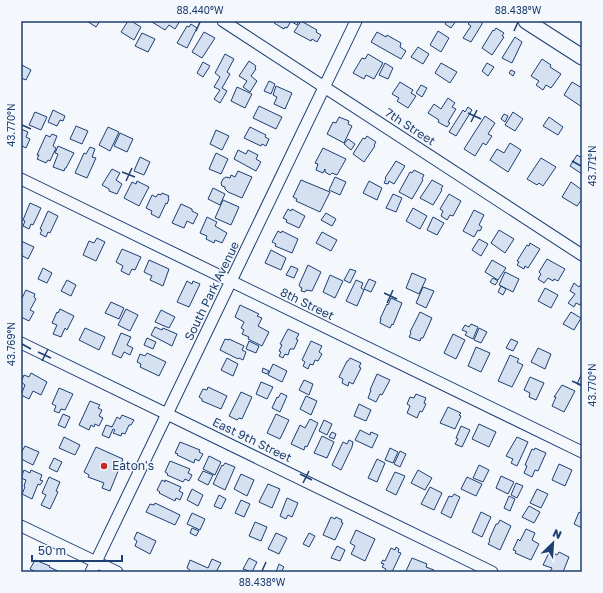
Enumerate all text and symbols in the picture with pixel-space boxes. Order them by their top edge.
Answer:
text: 88.440°W [176,4,224,16]
text: 88.438°W [495,4,542,16]
text: 43.770°N [5,103,17,147]
street label: 7th Street [382,105,438,149]
text: 43.771°N [586,145,598,187]
street label: South Park Avenue [181,239,242,343]
street label: 8th Street [278,284,337,323]
text: 43.769°N [5,322,17,366]
text: 43.770°N [586,363,598,407]
street label: East 9th Street [210,414,294,465]
place label: Eaton's [112,458,154,473]
marker: Eaton's [99,461,109,471]
north arrow [533,523,573,563]
text: N [551,526,564,541]
scale bar [32,537,122,563]
text: 50 m [38,543,66,558]
text: 88.438°W [239,576,286,588]

